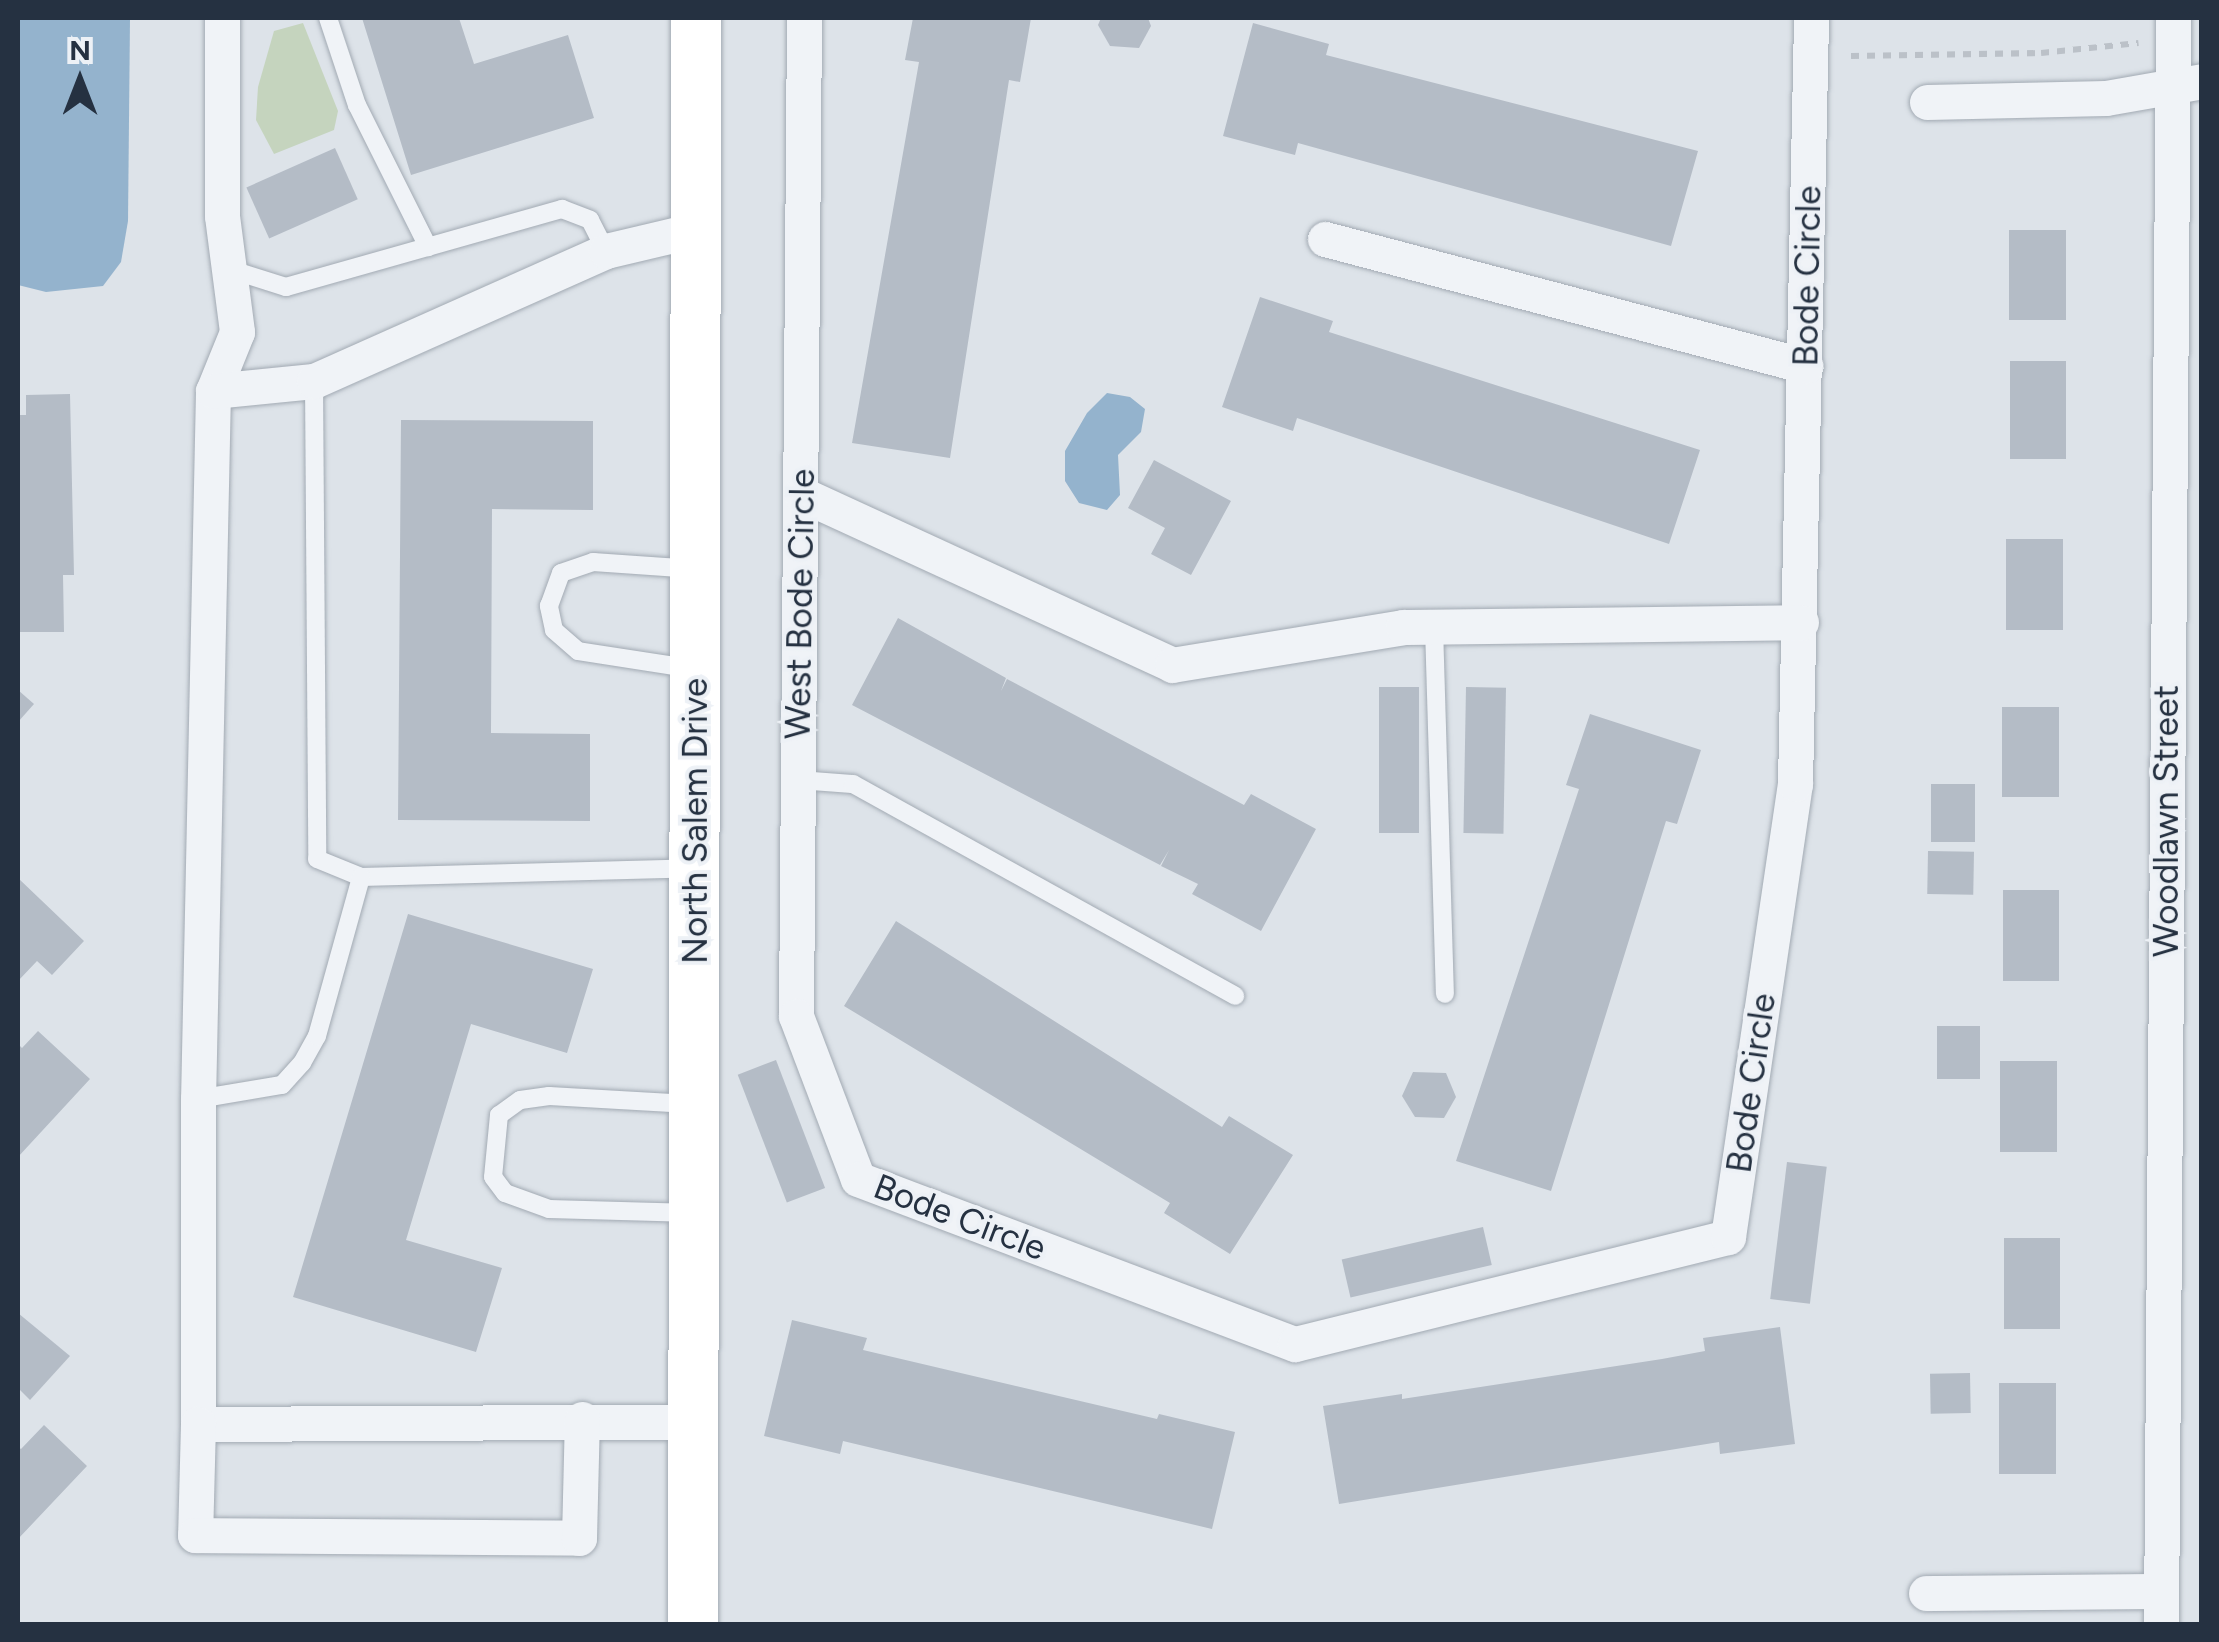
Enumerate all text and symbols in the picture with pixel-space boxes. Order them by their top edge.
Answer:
north arrow [30,30,130,130]
text: N [69,33,91,67]
street label: Bode Circle [1784,185,1830,367]
street label: West Bode Circle [777,468,823,740]
street label: North Salem Drive [674,678,716,964]
street label: Woodlawn Street [2145,685,2187,957]
street label: Bode Circle [1718,991,1784,1175]
street label: Bode Circle [868,1165,1052,1269]

